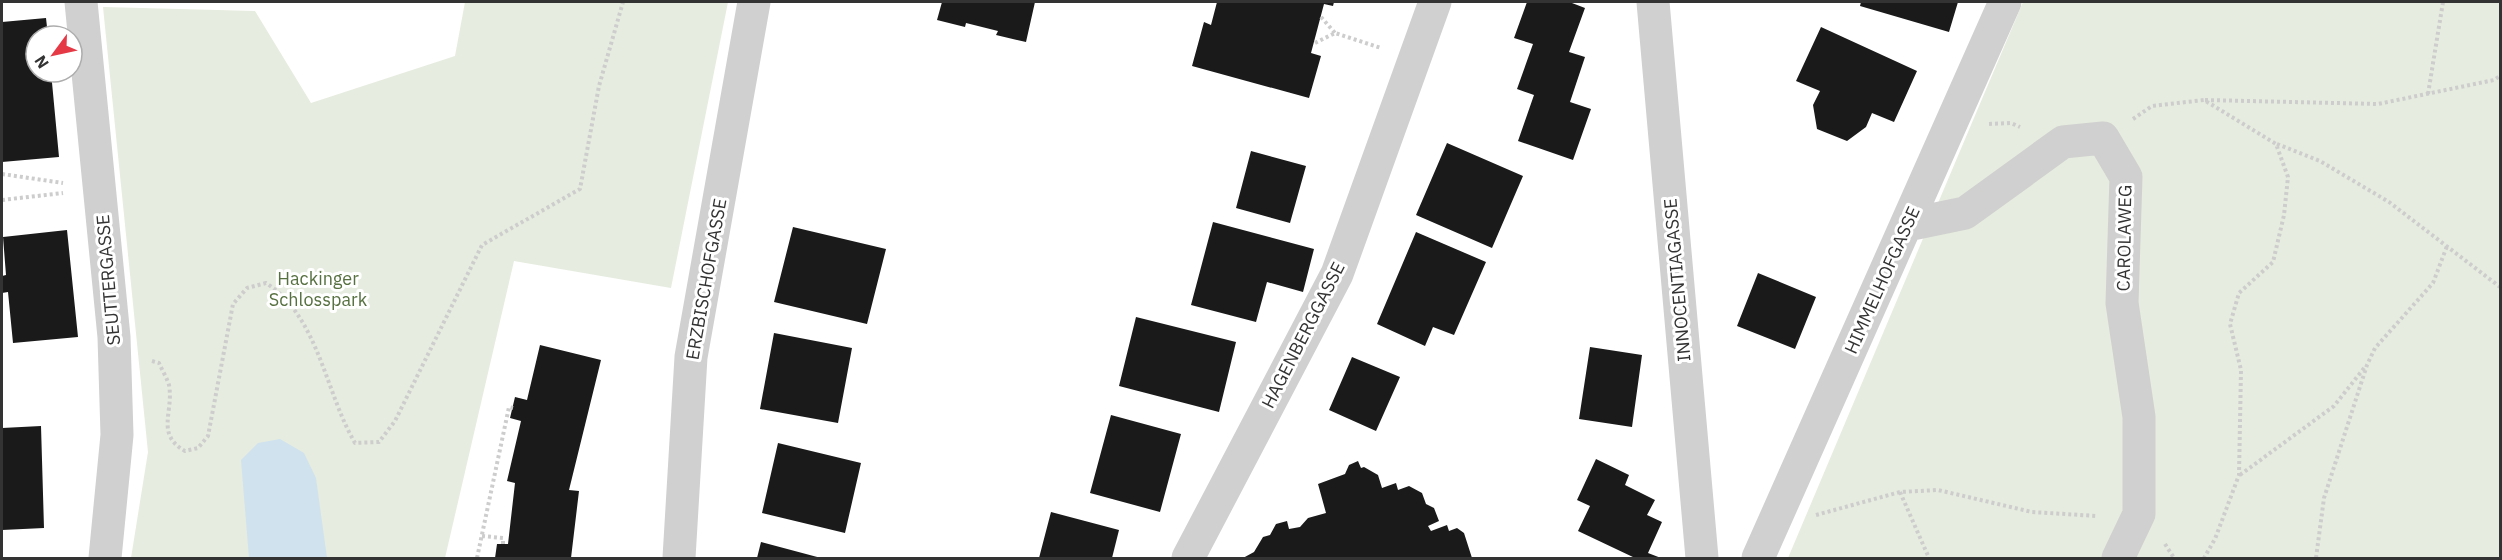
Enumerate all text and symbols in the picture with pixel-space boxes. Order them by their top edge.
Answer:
north arrow [24,24,84,84]
text: N [30,52,53,72]
street label: CAROLAWEG [2112,184,2136,292]
street label: ERZBISCHOFGASSE [680,196,732,362]
street label: INNOCENTIAGASSE [1658,197,1696,363]
street label: HIMMELHOFGASSE [1839,203,1925,357]
street label: SEUTTERGASSE [91,214,125,346]
street label: HAGENBERGGASSE [1256,258,1350,412]
park label: Hackinger Schlosspark [269,267,368,311]

